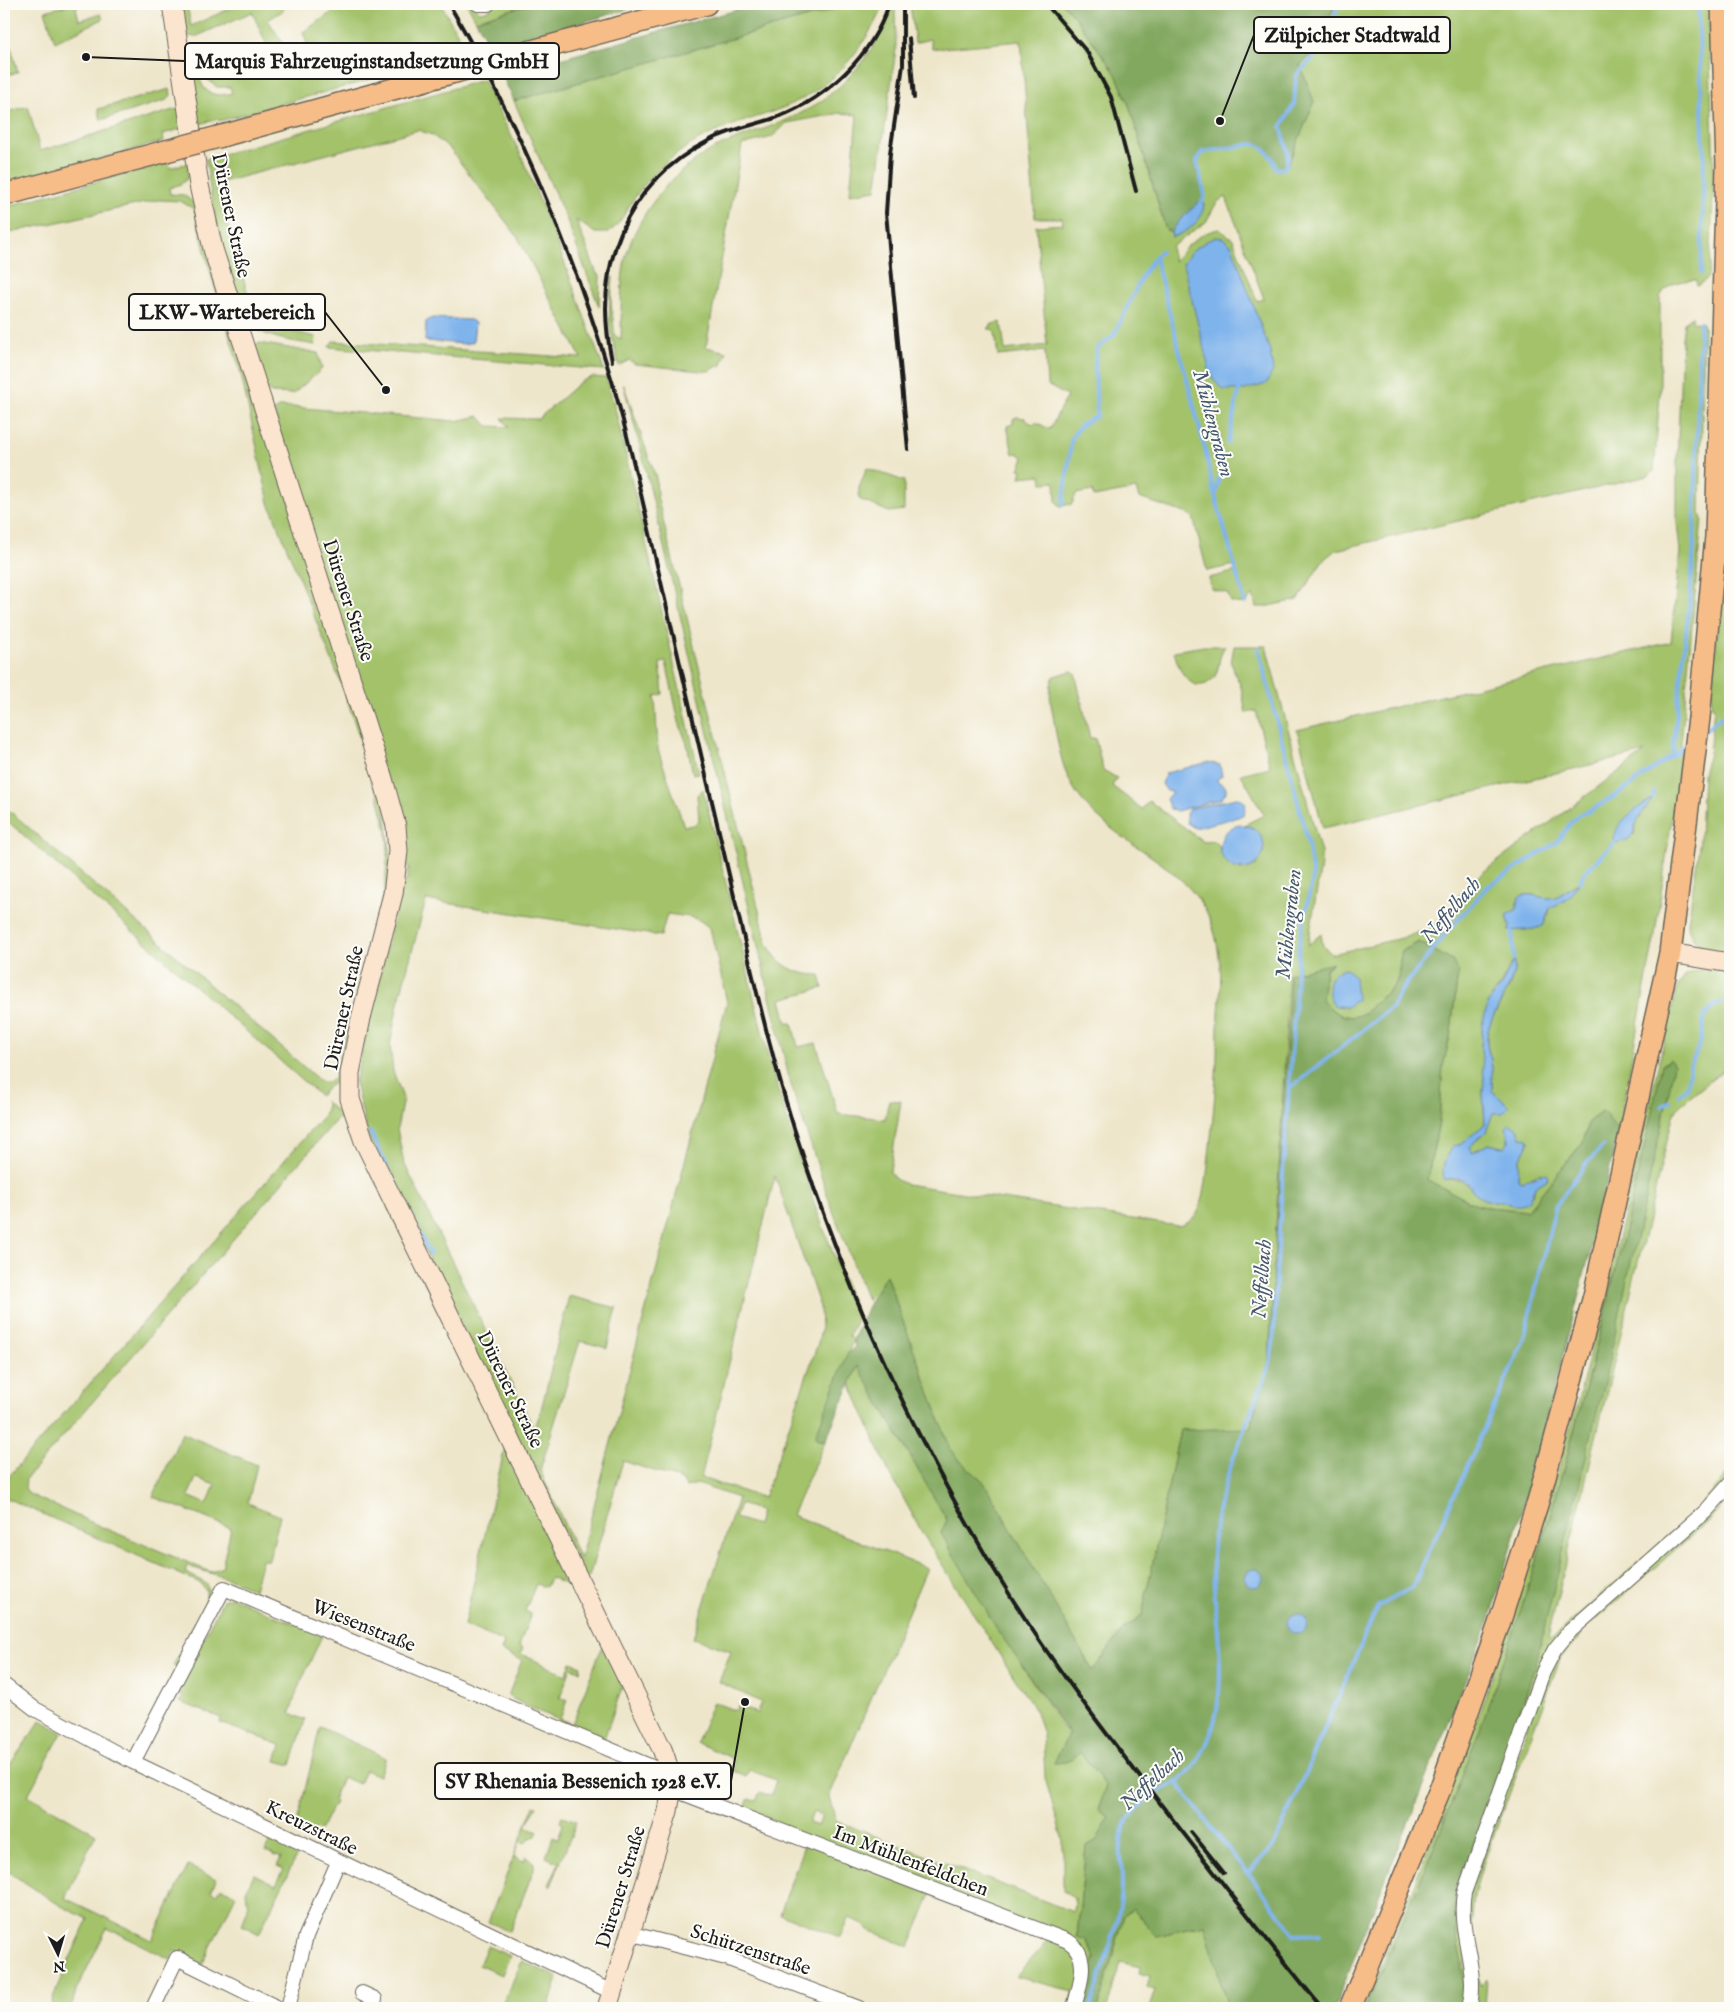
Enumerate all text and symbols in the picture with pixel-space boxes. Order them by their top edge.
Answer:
callout: Zülpicher Stadtwald [1254,17,1450,53]
text: Zülpicher Stadtwald [1264,23,1441,50]
callout: Marquis Fahrzeuginstandsetzung GmbH [185,43,559,79]
text: Marquis Fahrzeuginstandsetzung GmbH [195,49,549,76]
street label: Dürener Straße [205,151,256,280]
callout: LKW-Wartebereich [129,294,325,330]
text: LKW-Wartebereich [139,300,316,327]
water label: Mühlengraben [1185,367,1240,480]
street label: Dürener Straße [316,536,379,665]
water label: Mühlengraben [1270,868,1309,980]
water label: Neffelbach [1415,872,1487,950]
street label: Dürener Straße [319,944,370,1073]
water label: Neffelbach [1246,1238,1279,1320]
street label: Dürener Straße [471,1327,549,1452]
street label: Wiesenstraße [308,1594,419,1659]
water label: Neffelbach [1115,1743,1191,1817]
callout: SV Rhenania Bessenich 1928 e.V. [435,1763,731,1799]
text: SV Rhenania Bessenich 1928 e.V. [445,1769,721,1796]
street label: Kreuzstraße [261,1795,362,1862]
street label: Im Mühlenfeldchen [829,1820,992,1903]
street label: Dürener Straße [591,1823,652,1952]
street label: Schützenstraße [687,1919,814,1982]
north arrow [32,1930,82,1980]
text: N [52,1956,67,1975]

